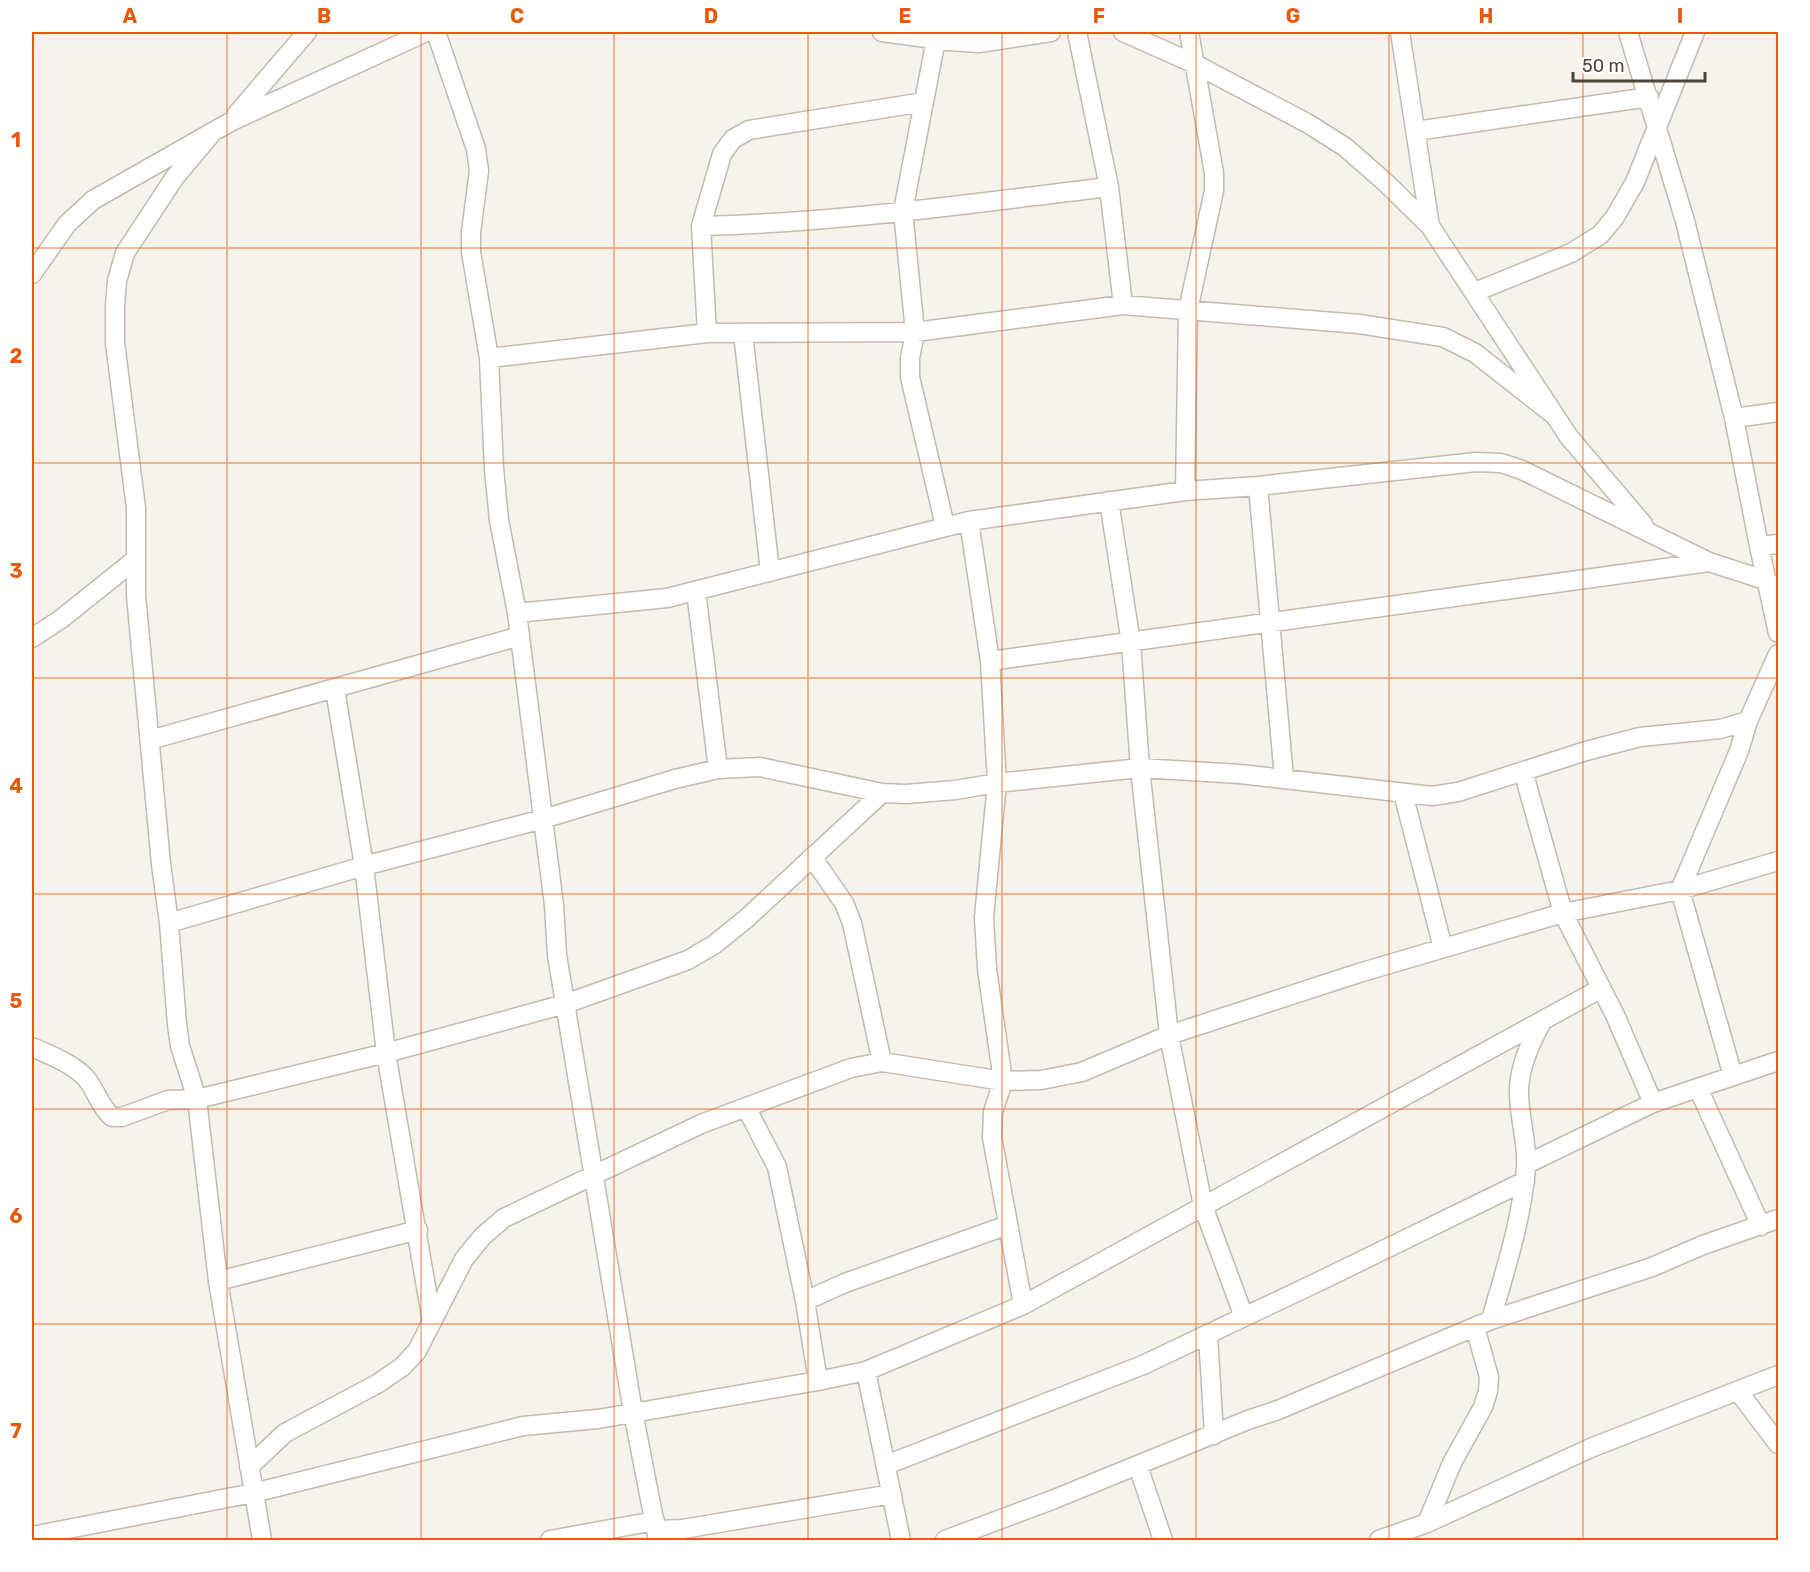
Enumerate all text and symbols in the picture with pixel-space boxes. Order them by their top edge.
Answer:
text: A [123,4,138,28]
text: B [317,4,331,28]
text: C [510,4,524,28]
text: D [704,4,718,28]
text: E [899,4,911,28]
text: F [1093,4,1105,28]
text: G [1286,4,1300,28]
text: H [1479,4,1493,28]
text: I [1677,4,1683,28]
scale bar [1573,45,1705,83]
text: 50 m [1582,55,1625,77]
text: 1 [11,128,21,152]
text: 2 [10,344,23,368]
text: 3 [9,559,23,583]
text: 4 [9,774,23,798]
text: 5 [10,989,23,1013]
text: 6 [9,1204,23,1228]
text: 7 [10,1419,22,1443]

